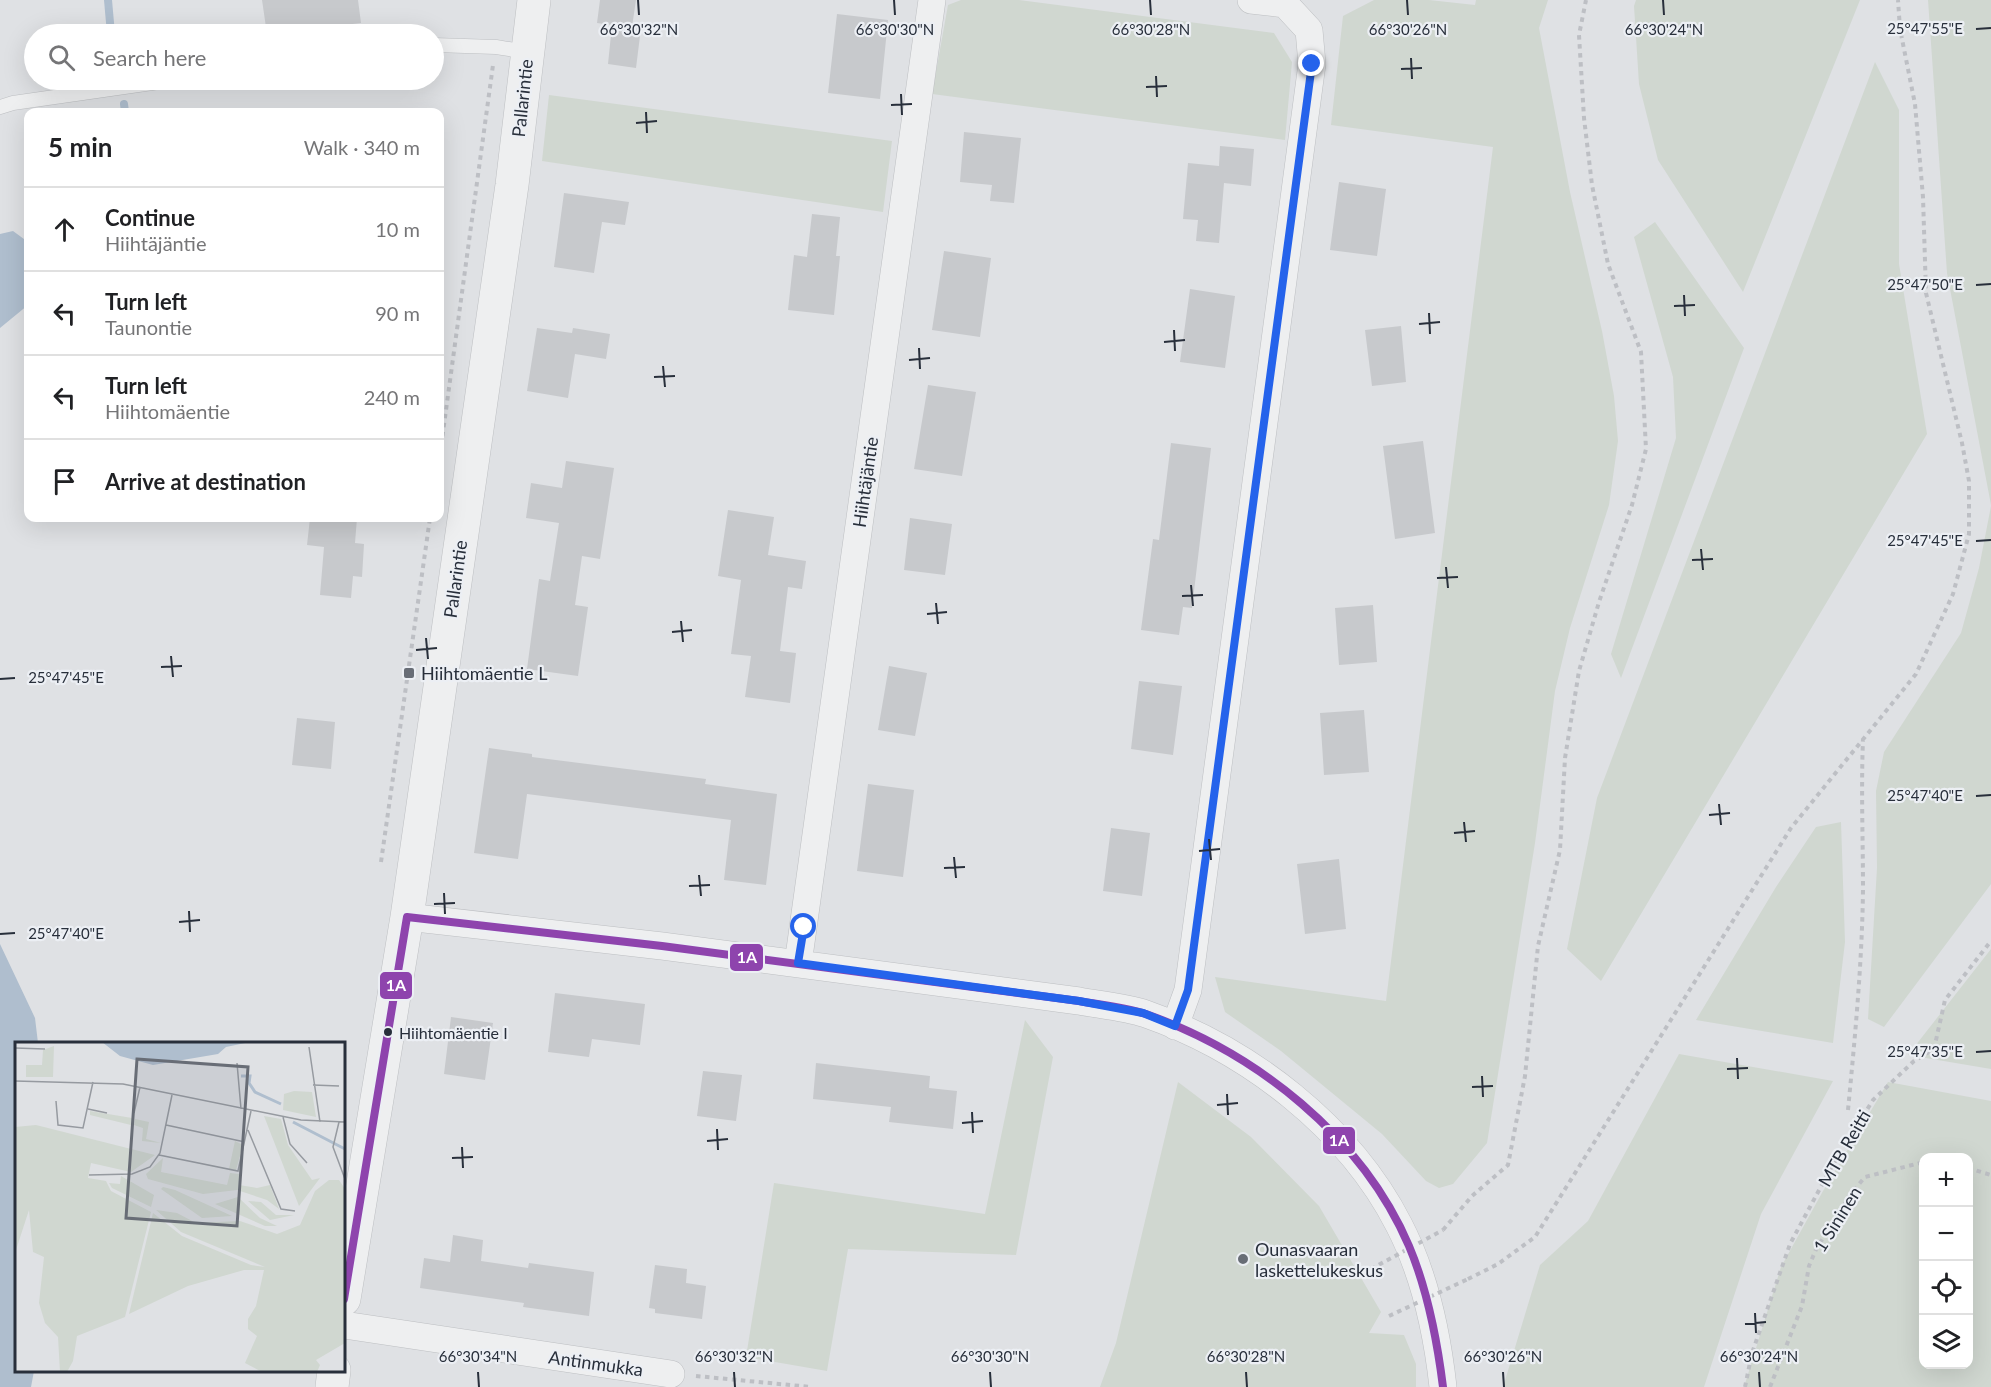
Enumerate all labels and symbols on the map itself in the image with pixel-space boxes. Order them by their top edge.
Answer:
text: 25°47'55"E [1887,19,1963,37]
text: 66°30'32"N [600,20,678,38]
text: 66°30'30"N [856,20,934,38]
text: 66°30'28"N [1112,20,1190,38]
text: 66°30'26"N [1369,20,1447,38]
text: 66°30'24"N [1625,20,1703,38]
route end [1298,50,1324,76]
street label: Pallarintie [507,58,537,138]
text: 25°47'50"E [1887,275,1963,293]
street label: Hiihtäjäntie [848,435,882,529]
text: 25°47'45"E [1887,531,1963,549]
street label: Pallarintie [439,539,471,619]
place label: Hiihtomäentie L [421,662,547,684]
marker: Hiihtomäentie L [402,666,416,680]
text: 25°47'45"E [28,668,104,686]
text: 25°47'40"E [1887,786,1963,804]
route start [790,913,816,939]
text: 25°47'40"E [28,924,104,942]
line badge: 1A [729,943,764,972]
text: 1A [737,947,758,966]
line badge: 1A [379,971,413,1000]
text: 1A [386,975,407,994]
place label: Hiihtomäentie I [399,1023,508,1042]
marker: Hiihtomäentie I [382,1026,394,1038]
inset map [15,1042,345,1372]
text: 25°47'35"E [1887,1042,1963,1060]
street label: MTB Reitti [1813,1106,1875,1190]
line badge: 1A [1322,1126,1356,1155]
text: 1A [1329,1130,1350,1149]
street label: 1 Sininen [1808,1182,1866,1256]
place label: Ounasvaaran laskettelukeskus [1255,1238,1383,1281]
marker: Ounasvaaran laskettelukeskus [1236,1252,1250,1266]
street label: Antinmukka [547,1345,645,1381]
text: 66°30'34"N [439,1347,517,1365]
text: 66°30'32"N [695,1347,773,1365]
text: 66°30'30"N [951,1347,1029,1365]
text: 66°30'28"N [1207,1347,1285,1365]
text: 66°30'26"N [1464,1347,1542,1365]
text: 66°30'24"N [1720,1347,1798,1365]

